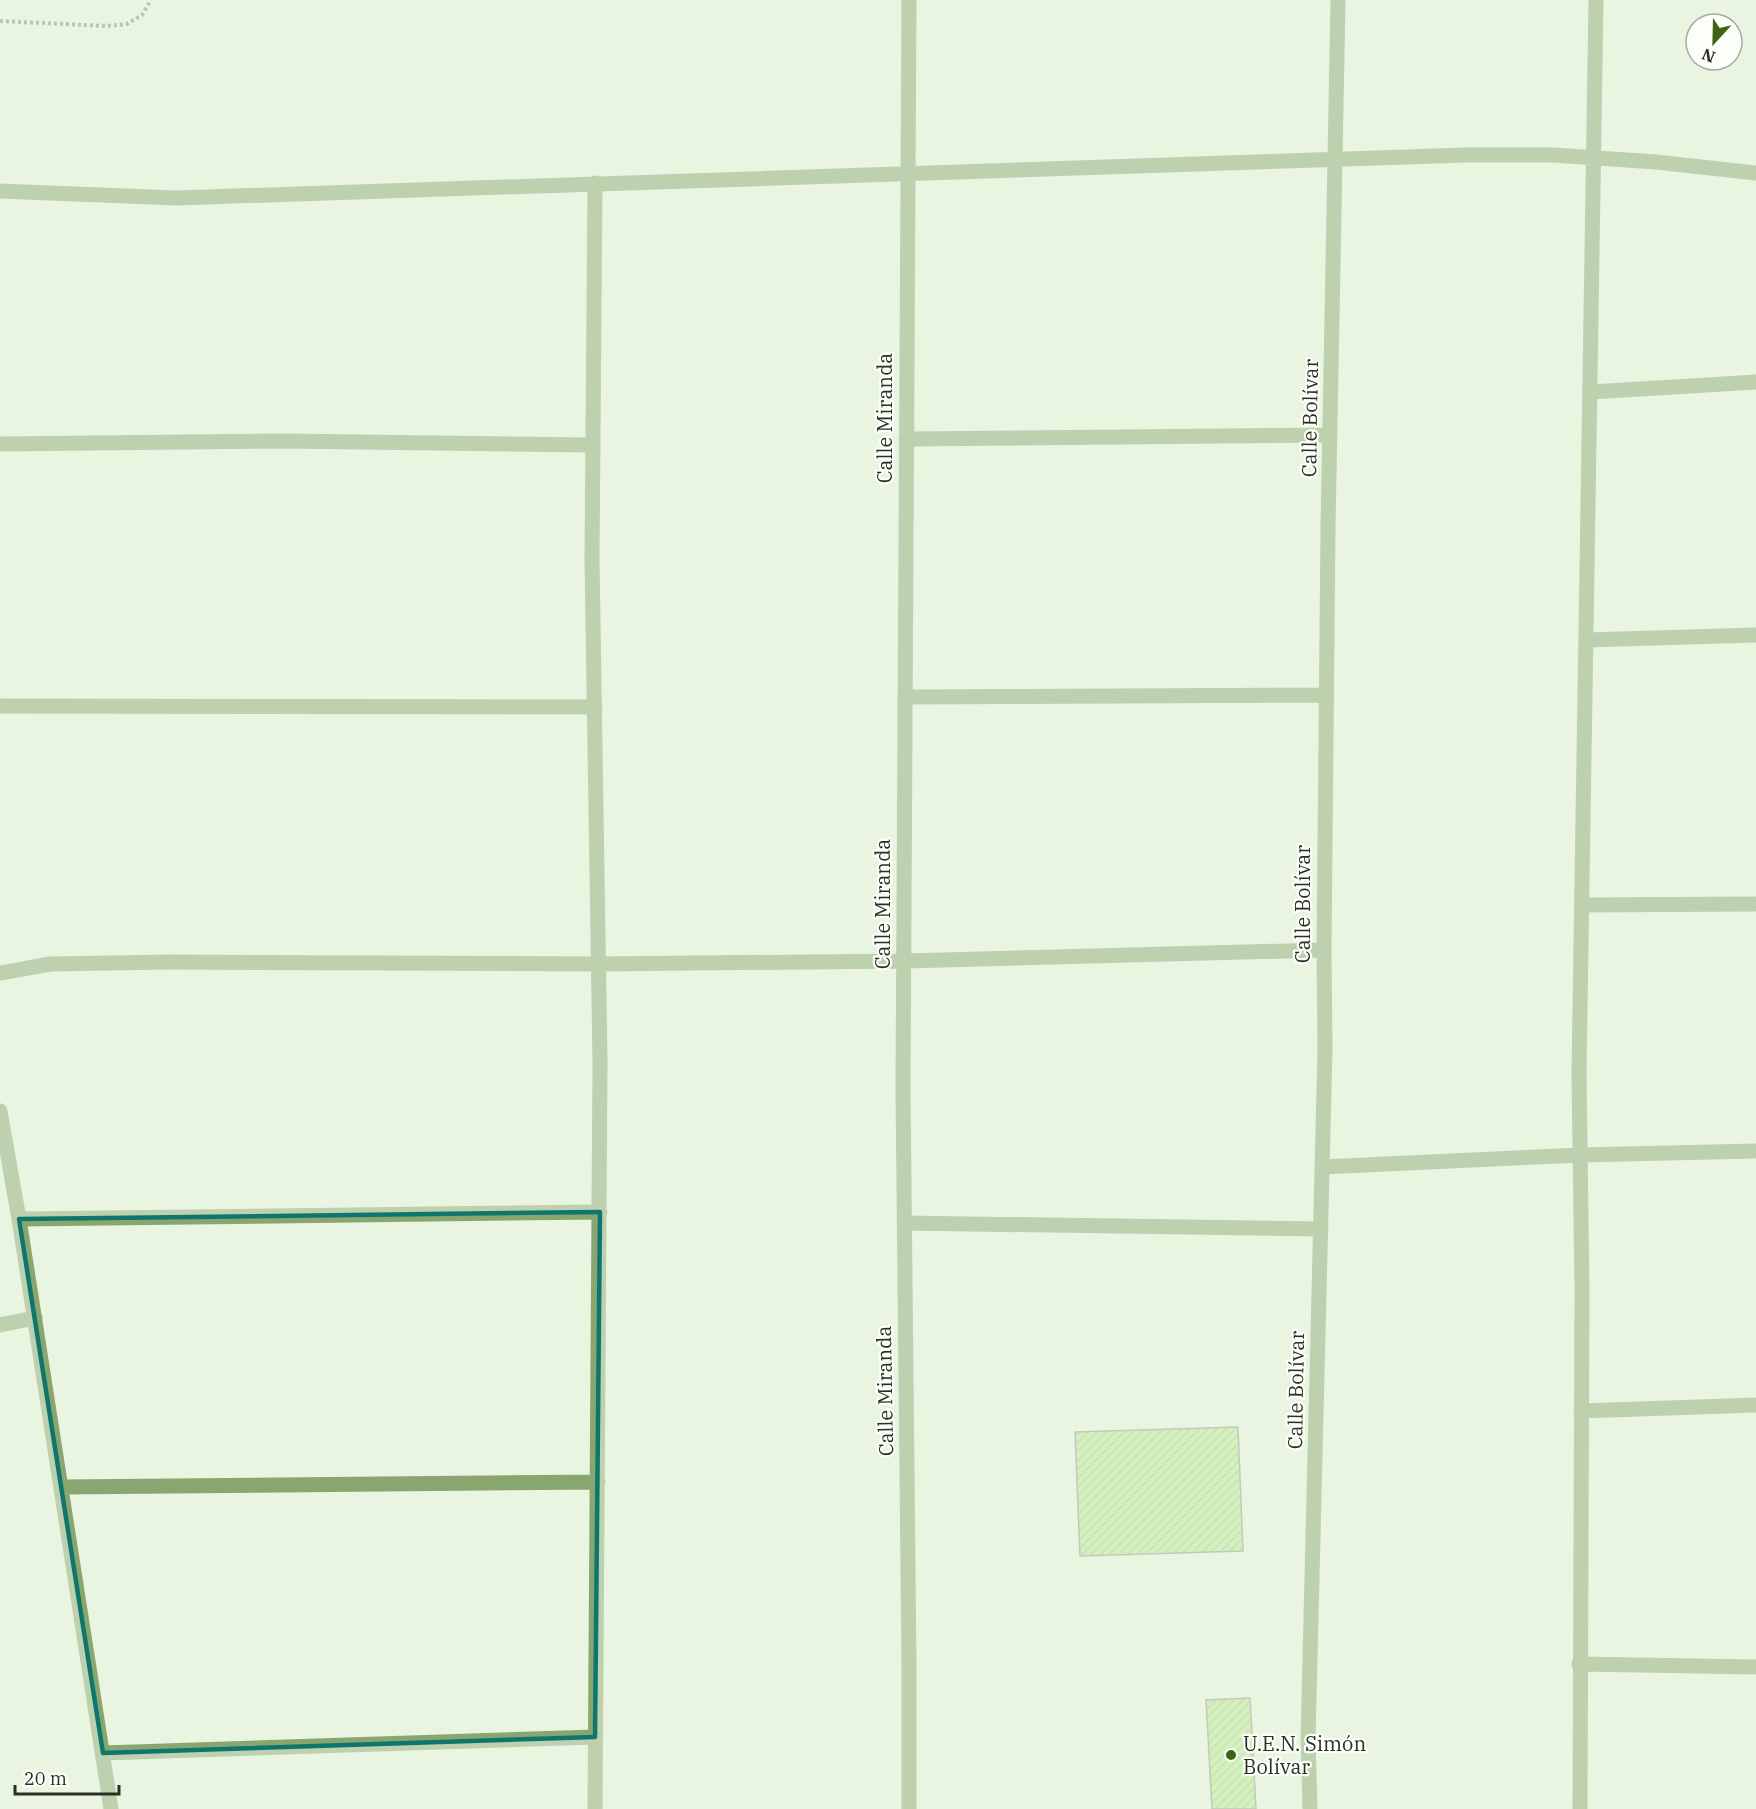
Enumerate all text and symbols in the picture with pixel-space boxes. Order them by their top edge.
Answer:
north arrow [1684,12,1744,72]
text: N [1699,44,1718,68]
street label: Calle Miranda [871,353,898,483]
street label: Calle Bolívar [1295,359,1324,477]
street label: Calle Miranda [869,839,896,969]
street label: Calle Bolívar [1289,845,1316,963]
street label: Calle Miranda [870,1325,899,1456]
street label: Calle Bolívar [1281,1331,1310,1449]
place label: U.E.N. Simón Bolívar [1243,1730,1366,1780]
marker: U.E.N. Simón Bolívar [1224,1748,1238,1762]
scale bar [15,1758,118,1796]
text: 20 m [24,1767,67,1790]

